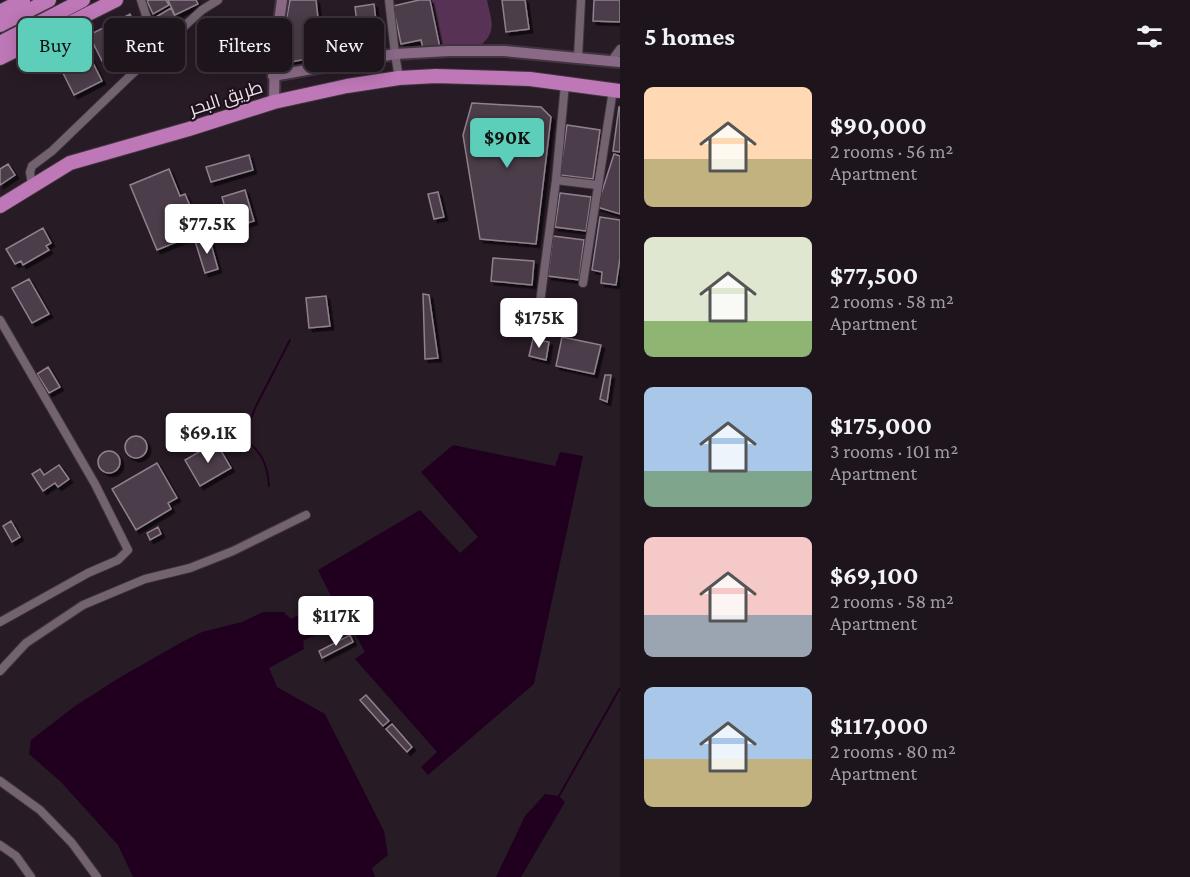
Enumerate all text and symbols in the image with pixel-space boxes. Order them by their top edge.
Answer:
chip: Buy [18,18,92,72]
chip: Rent [104,18,185,72]
chip: Filters [197,18,292,72]
chip: New [304,18,384,72]
icon: filters [1133,20,1166,53]
text: 5 homes [644,22,735,51]
street label: طريق البحر [186,77,266,121]
icon: home [692,111,764,183]
text: $90,000 [830,111,927,140]
pin: $90K [471,118,543,169]
text: $90K [484,126,530,148]
text: 2 rooms · 56 m² [830,140,953,162]
text: Apartment [830,162,917,184]
pin: $77.5K [158,204,256,255]
text: $77.5K [179,212,235,234]
icon: home [692,261,764,333]
text: $77,500 [830,261,918,290]
text: 2 rooms · 58 m² [830,290,954,312]
pin: $175K [497,298,581,349]
text: $175K [514,306,564,328]
text: Apartment [830,312,917,334]
icon: home [692,411,764,483]
text: $175,000 [830,411,932,440]
pin: $69.1K [159,413,257,464]
text: $69.1K [180,421,236,443]
text: 3 rooms · 101 m² [830,440,958,462]
text: Apartment [830,462,917,484]
icon: home [692,561,764,633]
text: $69,100 [830,561,919,590]
text: 2 rooms · 58 m² [830,590,954,612]
pin: $117K [294,596,378,647]
text: $117K [312,604,360,626]
text: Apartment [830,612,917,634]
icon: home [692,711,764,783]
text: $117,000 [830,711,928,740]
text: 2 rooms · 80 m² [830,740,956,762]
text: Apartment [830,762,917,784]

